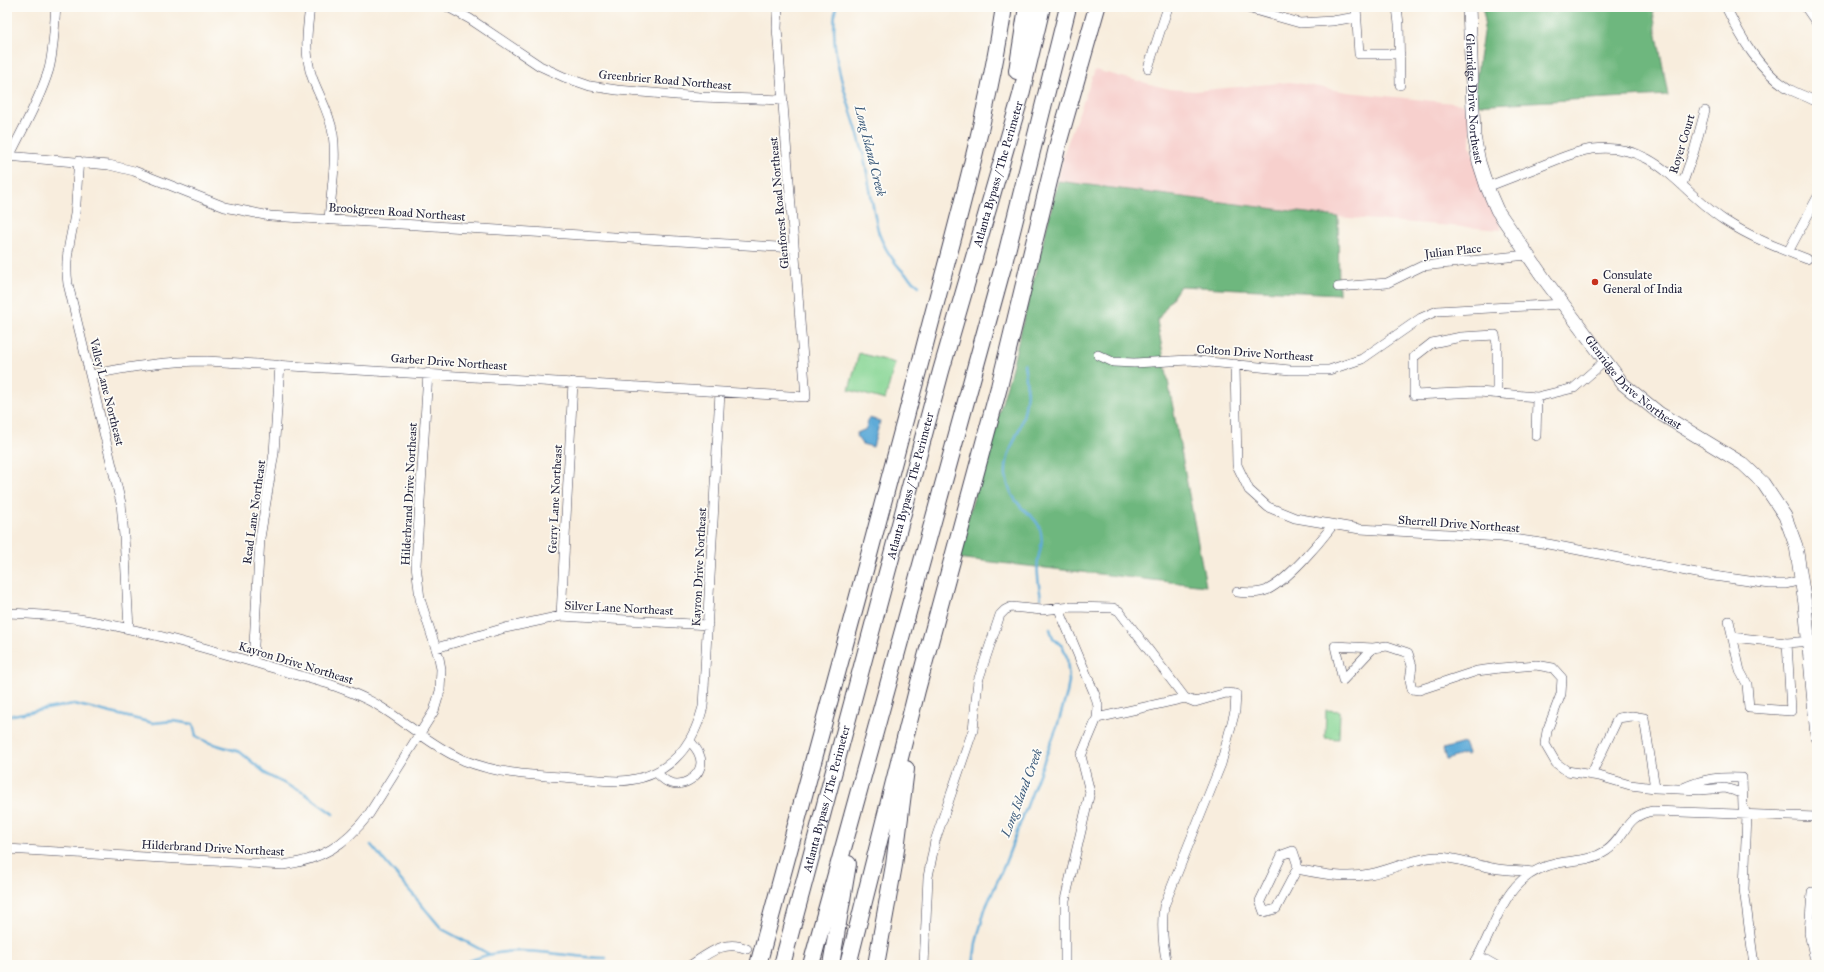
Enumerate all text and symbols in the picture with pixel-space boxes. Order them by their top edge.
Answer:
street label: Glenridge Drive Northeast [1463,33,1486,166]
street label: Greenbrier Road Northeast [598,67,733,93]
street label: Atlanta Bypass / The Perimeter [970,99,1026,250]
water label: Long Island Creek [851,103,889,198]
street label: Royer Court [1666,112,1698,175]
street label: Glenforest Road Northeast [766,136,792,270]
street label: Brookgreen Road Northeast [328,200,467,225]
street label: Julian Place [1422,241,1482,262]
place label: Consulate General of India [1603,268,1683,296]
marker: Consulate General of India [1590,277,1600,287]
street label: Glenridge Drive Northeast [1582,332,1685,433]
street label: Valley Lane Northeast [87,336,127,448]
street label: Colton Drive Northeast [1196,342,1315,364]
street label: Garber Drive Northeast [390,351,508,373]
street label: Atlanta Bypass / The Perimeter [884,410,937,562]
street label: Hilderbrand Drive Northeast [398,421,420,566]
street label: Gerry Lane Northeast [545,443,565,554]
street label: Read Lane Northeast [240,458,268,565]
street label: Kayron Drive Northeast [689,506,709,627]
street label: Sherrell Drive Northeast [1398,513,1521,535]
street label: Silver Lane Northeast [564,598,675,618]
street label: Kayron Drive Northeast [237,639,356,687]
street label: Atlanta Bypass / The Perimeter [800,723,853,875]
water label: Long Island Creek [997,746,1046,840]
street label: Hilderbrand Drive Northeast [141,837,286,859]

